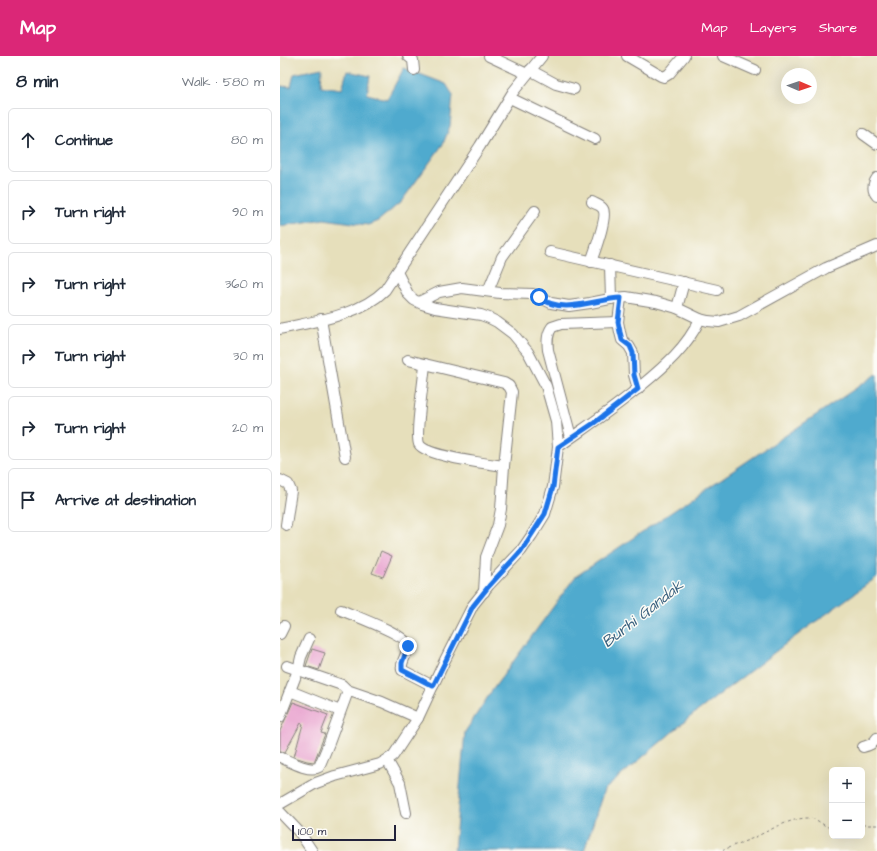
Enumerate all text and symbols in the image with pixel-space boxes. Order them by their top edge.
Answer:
text: Map [20,15,56,42]
text: Map [701,18,728,38]
text: Layers [750,18,797,38]
text: Share [819,18,857,38]
north arrow [781,68,817,104]
text: 8 min [16,70,58,94]
text: Walk · 580 m [182,73,264,91]
icon: ahead [17,129,39,151]
text: Continue [55,130,113,151]
text: 80 m [231,131,263,149]
icon: right [17,201,39,223]
text: Turn right [55,202,126,223]
text: 90 m [232,203,263,221]
icon: right [17,273,39,295]
text: Turn right [55,274,126,295]
text: 360 m [225,275,263,293]
route start [530,288,548,306]
icon: right [17,345,39,367]
text: Turn right [55,346,126,367]
text: 30 m [233,347,263,365]
icon: right [17,417,39,439]
text: Turn right [55,418,126,439]
text: 20 m [232,419,263,437]
icon: arrive [17,489,39,511]
text: Arrive at destination [55,490,196,511]
water label: Burhi Gandak [597,574,689,653]
route end [399,637,417,655]
map controls [829,767,865,839]
button: + [829,767,865,803]
button: − [829,803,865,839]
scale bar [292,823,396,842]
text: 100 m [298,824,326,839]

